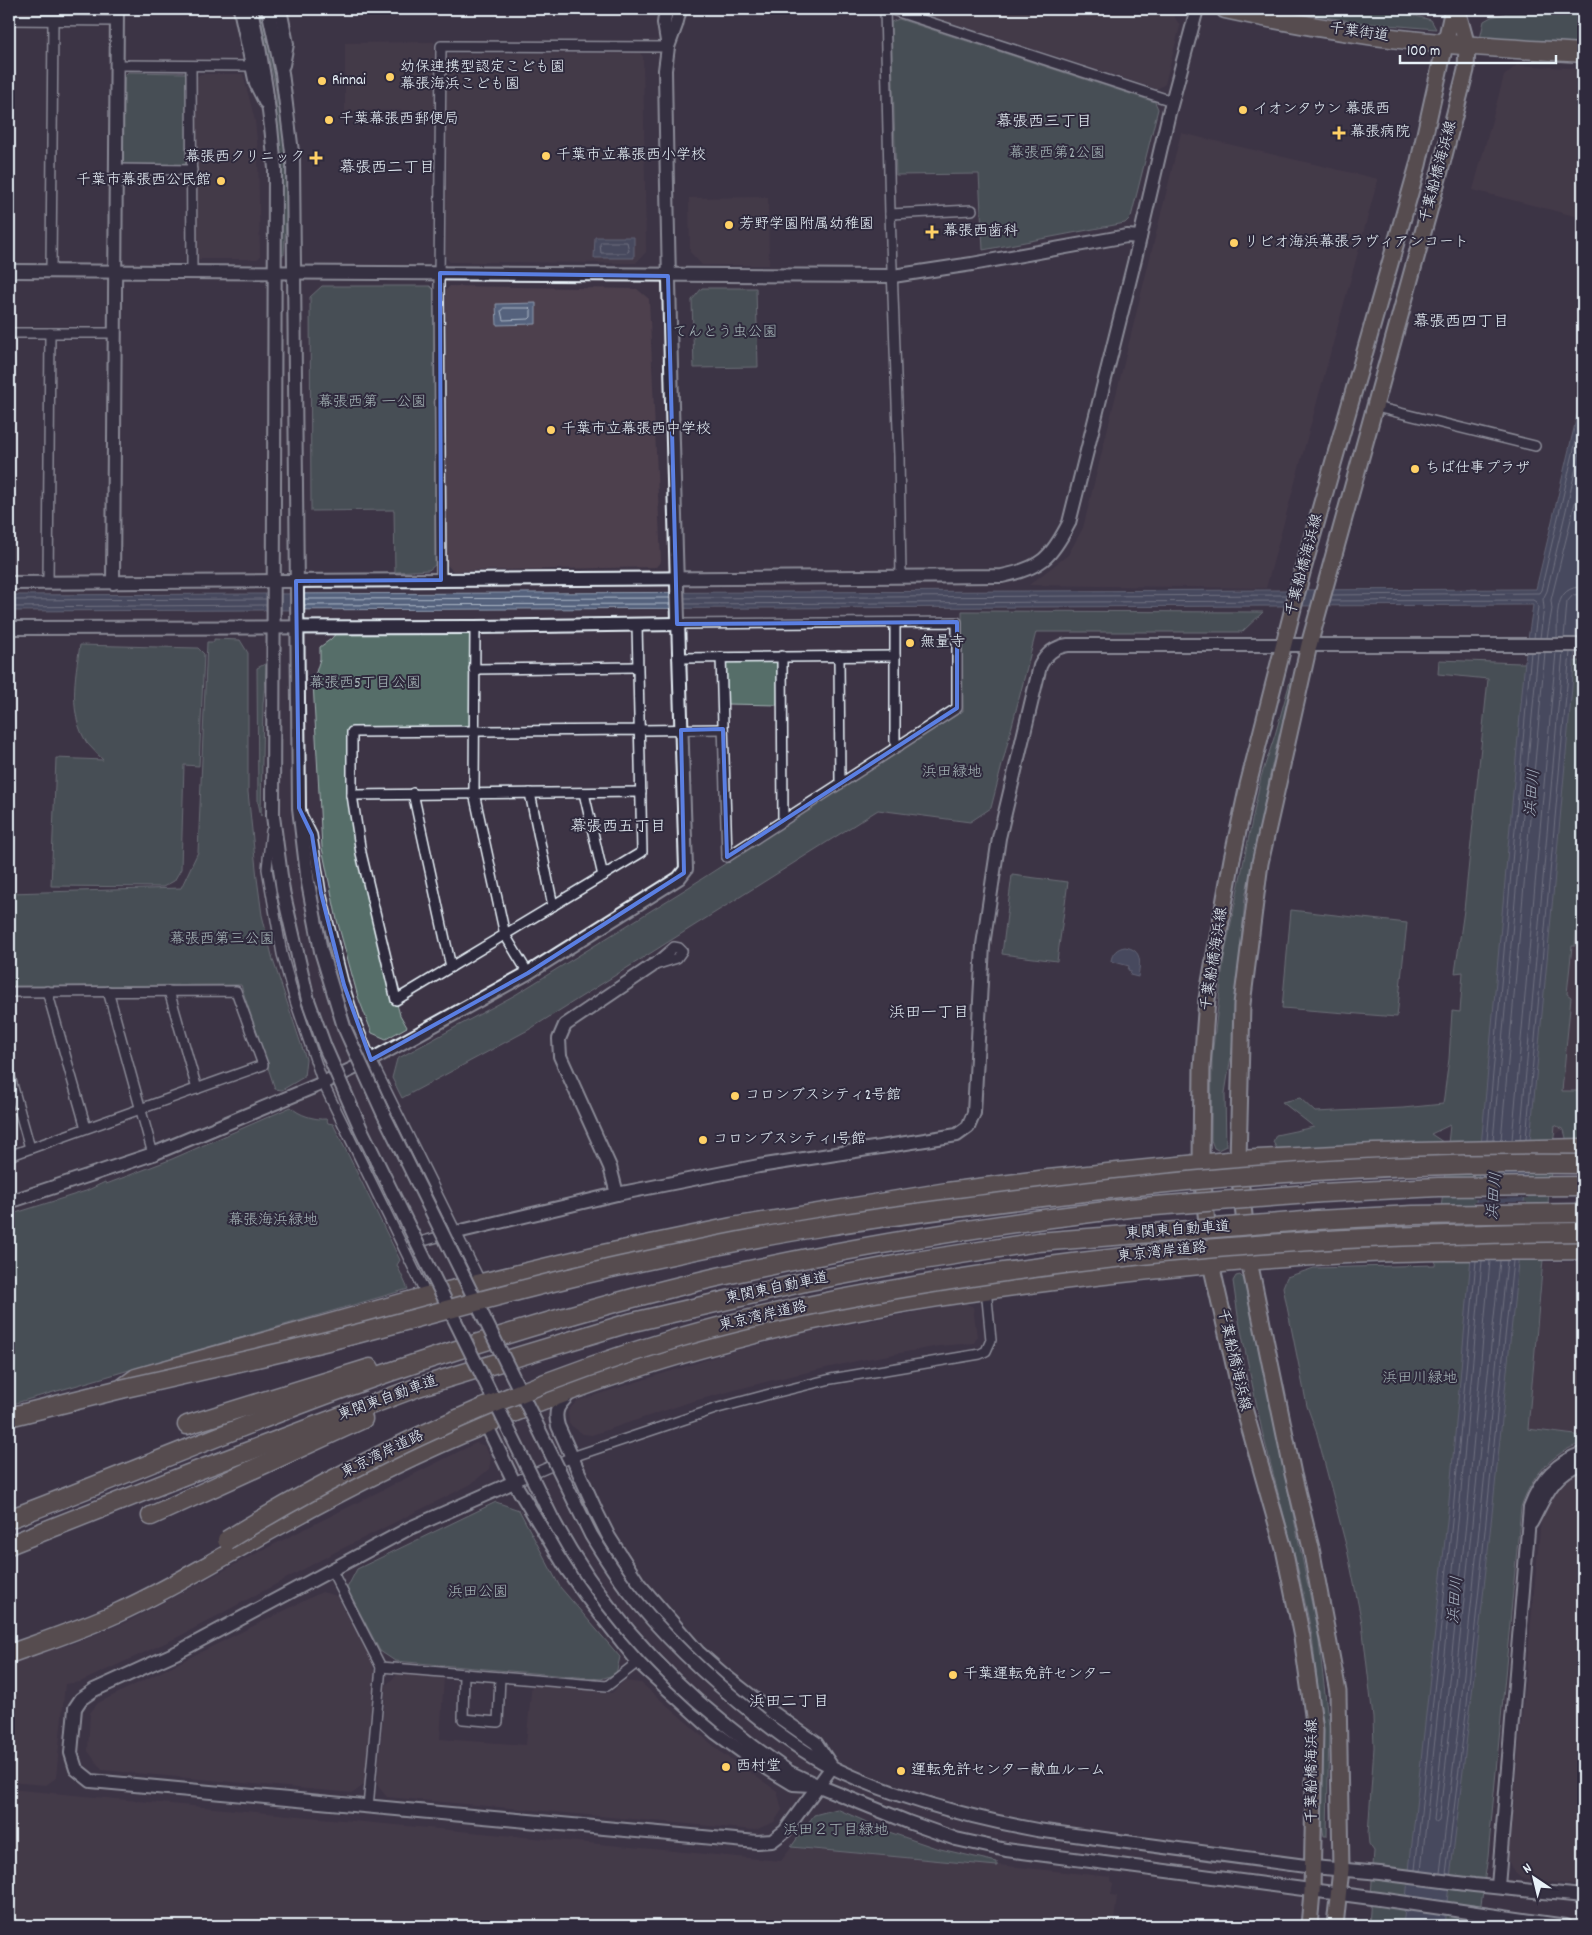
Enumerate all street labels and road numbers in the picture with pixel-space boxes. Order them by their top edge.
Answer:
street label: 千葉街道 [1328,18,1390,48]
street label: 千葉船橋海浜線 [1415,118,1463,226]
street label: 千葉船橋海浜線 [1281,511,1329,619]
street label: 千葉船橋海浜線 [1196,905,1234,1013]
street label: 東関東自動車道 [1125,1216,1231,1246]
street label: 東京湾岸道路 [1116,1237,1208,1269]
street label: 東関東自動車道 [723,1267,831,1311]
street label: 東京湾岸道路 [717,1296,809,1338]
street label: 千葉船橋海浜線 [1210,1306,1256,1414]
street label: 東関東自動車道 [335,1371,441,1427]
street label: 東京湾岸道路 [338,1425,428,1485]
street label: 千葉船橋海浜線 [1302,1718,1324,1824]

